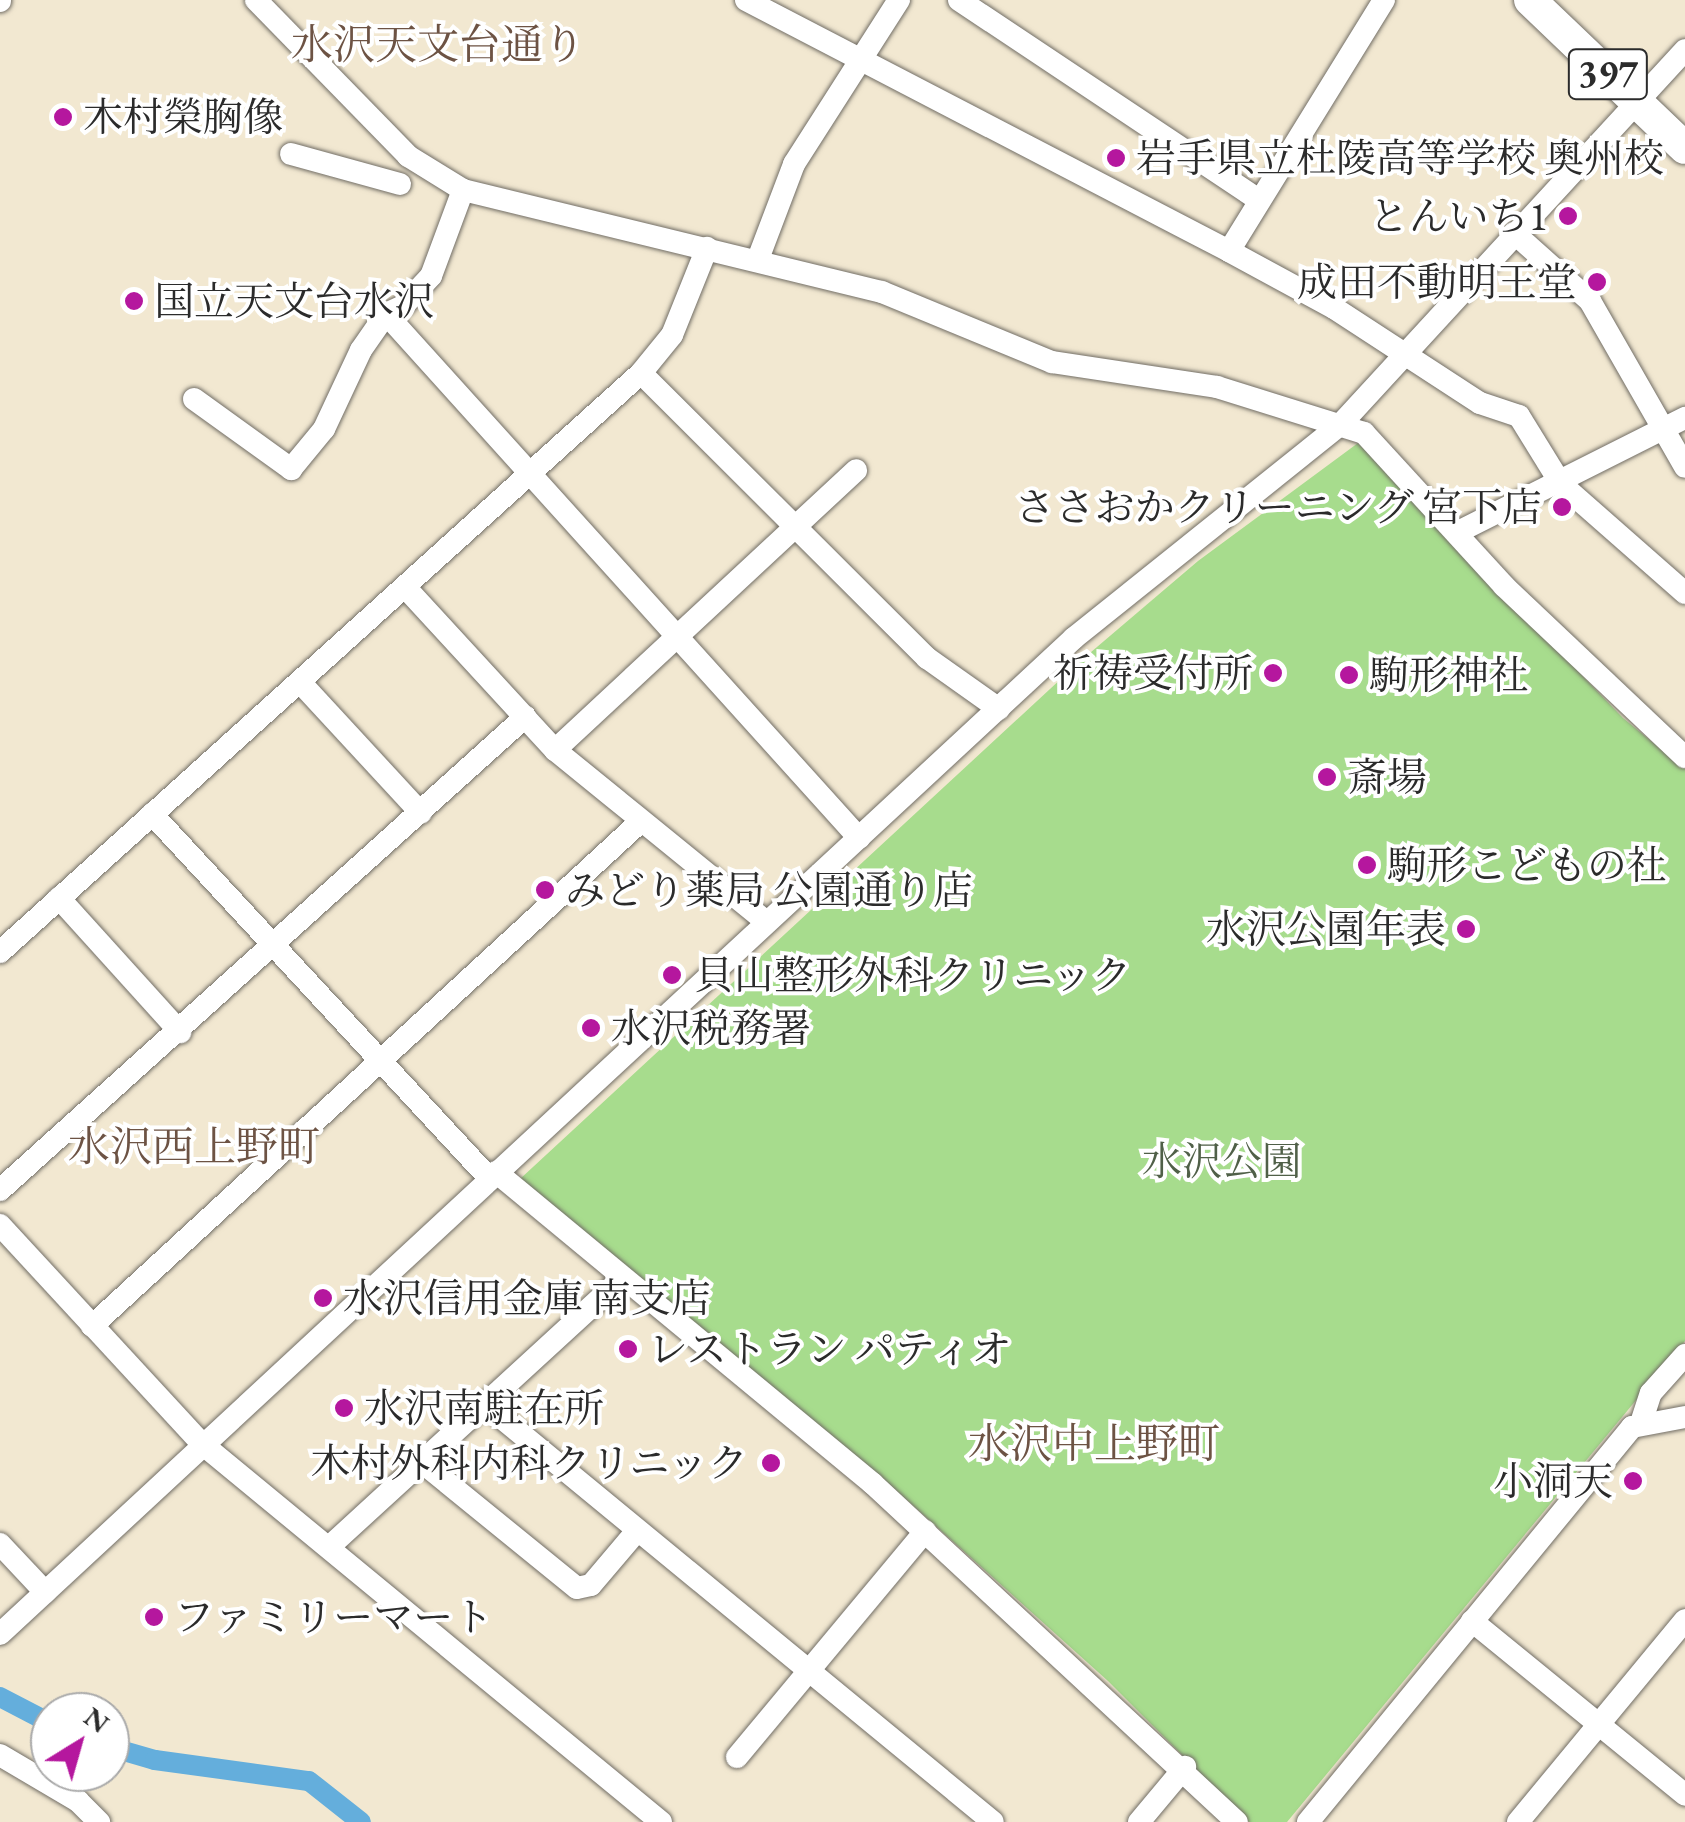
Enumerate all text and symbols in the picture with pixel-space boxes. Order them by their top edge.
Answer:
district label: 水沢天文台通り [291,20,585,70]
road number: 397 [1566,41,1650,107]
place label: 木村榮胸像 [83,93,283,141]
marker: 木村榮胸像 [52,106,74,128]
place label: 岩手県立杜陵高等学校 奥州校 [1136,134,1664,182]
marker: 岩手県立杜陵高等学校 奥州校 [1105,147,1127,169]
place label: とんいち1 [1369,192,1548,240]
marker: とんいち1 [1557,205,1579,227]
place label: 成田不動明王堂 [1297,258,1577,306]
marker: 成田不動明王堂 [1586,271,1608,293]
place label: 国立天文台水沢 [154,277,434,325]
marker: 国立天文台水沢 [123,290,145,312]
place label: ささおかクリーニング 宮下店 [1014,483,1542,531]
marker: ささおかクリーニング 宮下店 [1551,496,1573,518]
place label: 祈祷受付所 [1053,649,1253,697]
place label: 駒形神社 [1369,651,1529,699]
marker: 祈祷受付所 [1262,662,1284,684]
marker: 駒形神社 [1338,664,1360,686]
place label: 斎場 [1347,753,1427,801]
marker: 斎場 [1316,766,1338,788]
place label: 駒形こどもの社 [1387,841,1667,889]
marker: 駒形こどもの社 [1356,854,1378,876]
place label: みどり薬局 公園通り店 [565,866,973,914]
marker: みどり薬局 公園通り店 [534,879,556,901]
place label: 水沢公園年表 [1206,905,1446,953]
marker: 水沢公園年表 [1455,918,1477,940]
place label: 貝山整形外科クリニック [694,951,1134,999]
marker: 貝山整形外科クリニック [659,962,685,988]
place label: 水沢税務署 [611,1004,811,1052]
marker: 水沢税務署 [580,1017,602,1039]
district label: 水沢西上野町 [68,1122,320,1172]
park label: 水沢公園 [1142,1137,1302,1185]
place label: 水沢信用金庫 南支店 [343,1274,711,1322]
marker: 水沢信用金庫 南支店 [312,1287,334,1309]
place label: レストラン パティオ [648,1325,1016,1373]
marker: レストラン パティオ [617,1338,639,1360]
place label: 水沢南駐在所 [364,1384,604,1432]
marker: 水沢南駐在所 [333,1397,355,1419]
district label: 水沢中上野町 [968,1419,1220,1469]
place label: 木村外科内科クリニック [308,1439,748,1487]
marker: 木村外科内科クリニック [758,1450,784,1476]
place label: 小洞天 [1493,1457,1613,1505]
marker: 小洞天 [1622,1470,1644,1492]
place label: ファミリーマート [174,1593,494,1641]
marker: ファミリーマート [143,1606,165,1628]
north arrow [30,1692,130,1792]
text: N [77,1698,117,1741]

